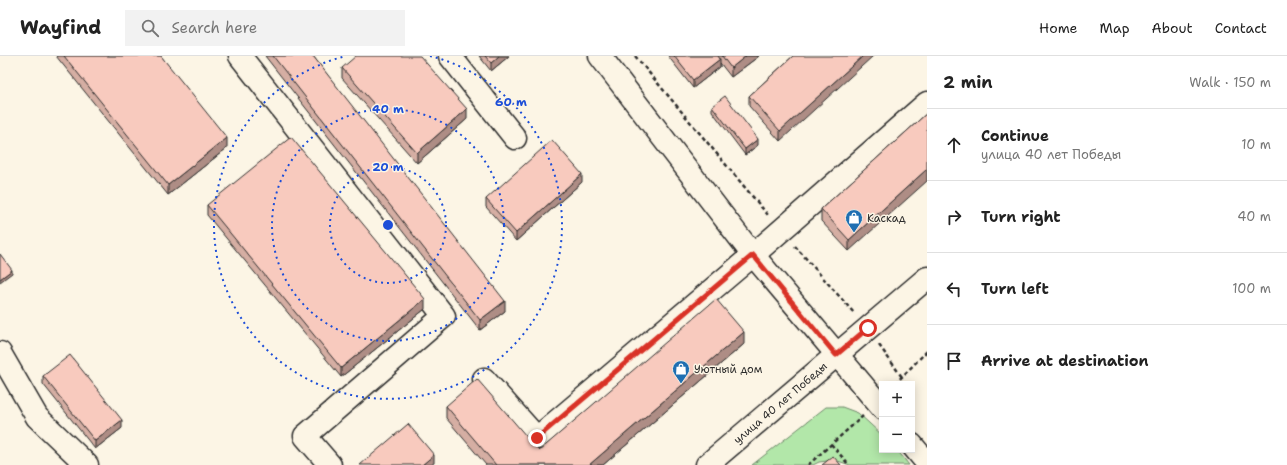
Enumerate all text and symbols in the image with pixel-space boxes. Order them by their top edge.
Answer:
search box [125,10,405,46]
text: Wayfind [20,15,101,40]
icon: search [139,17,161,39]
text: Search here [171,18,257,38]
text: Home [1039,19,1078,37]
text: Map [1100,19,1130,37]
text: About [1152,19,1193,37]
text: Contact [1215,19,1267,37]
text: 2 min [943,71,993,93]
text: Walk · 150 m [1189,74,1271,91]
text: 60 m [495,94,527,110]
text: 40 m [372,101,404,117]
text: Continue [981,126,1049,146]
icon: ahead [943,134,965,156]
text: 10 m [1241,136,1271,153]
text: улица 40 лет Победы [981,146,1121,163]
text: 20 m [372,159,404,175]
icon: right [943,206,965,228]
text: Turn right [981,207,1061,227]
shop icon: Каскад [844,208,864,233]
text: 40 m [1237,208,1271,225]
place label: Каскад [867,211,906,226]
centre of rings [381,218,395,232]
icon: left [943,278,965,300]
text: Turn left [981,279,1049,299]
text: 100 m [1232,280,1271,297]
route start [859,319,877,337]
icon: arrive [943,350,965,372]
text: Arrive at destination [981,351,1149,371]
shop icon: Уютный дом [671,359,691,384]
street label: улица 40 лет Победы [730,359,831,447]
place label: Уютный дом [694,362,763,377]
map controls [879,381,915,453]
button: + [879,381,915,417]
button: − [879,417,915,453]
route end [528,429,546,447]

